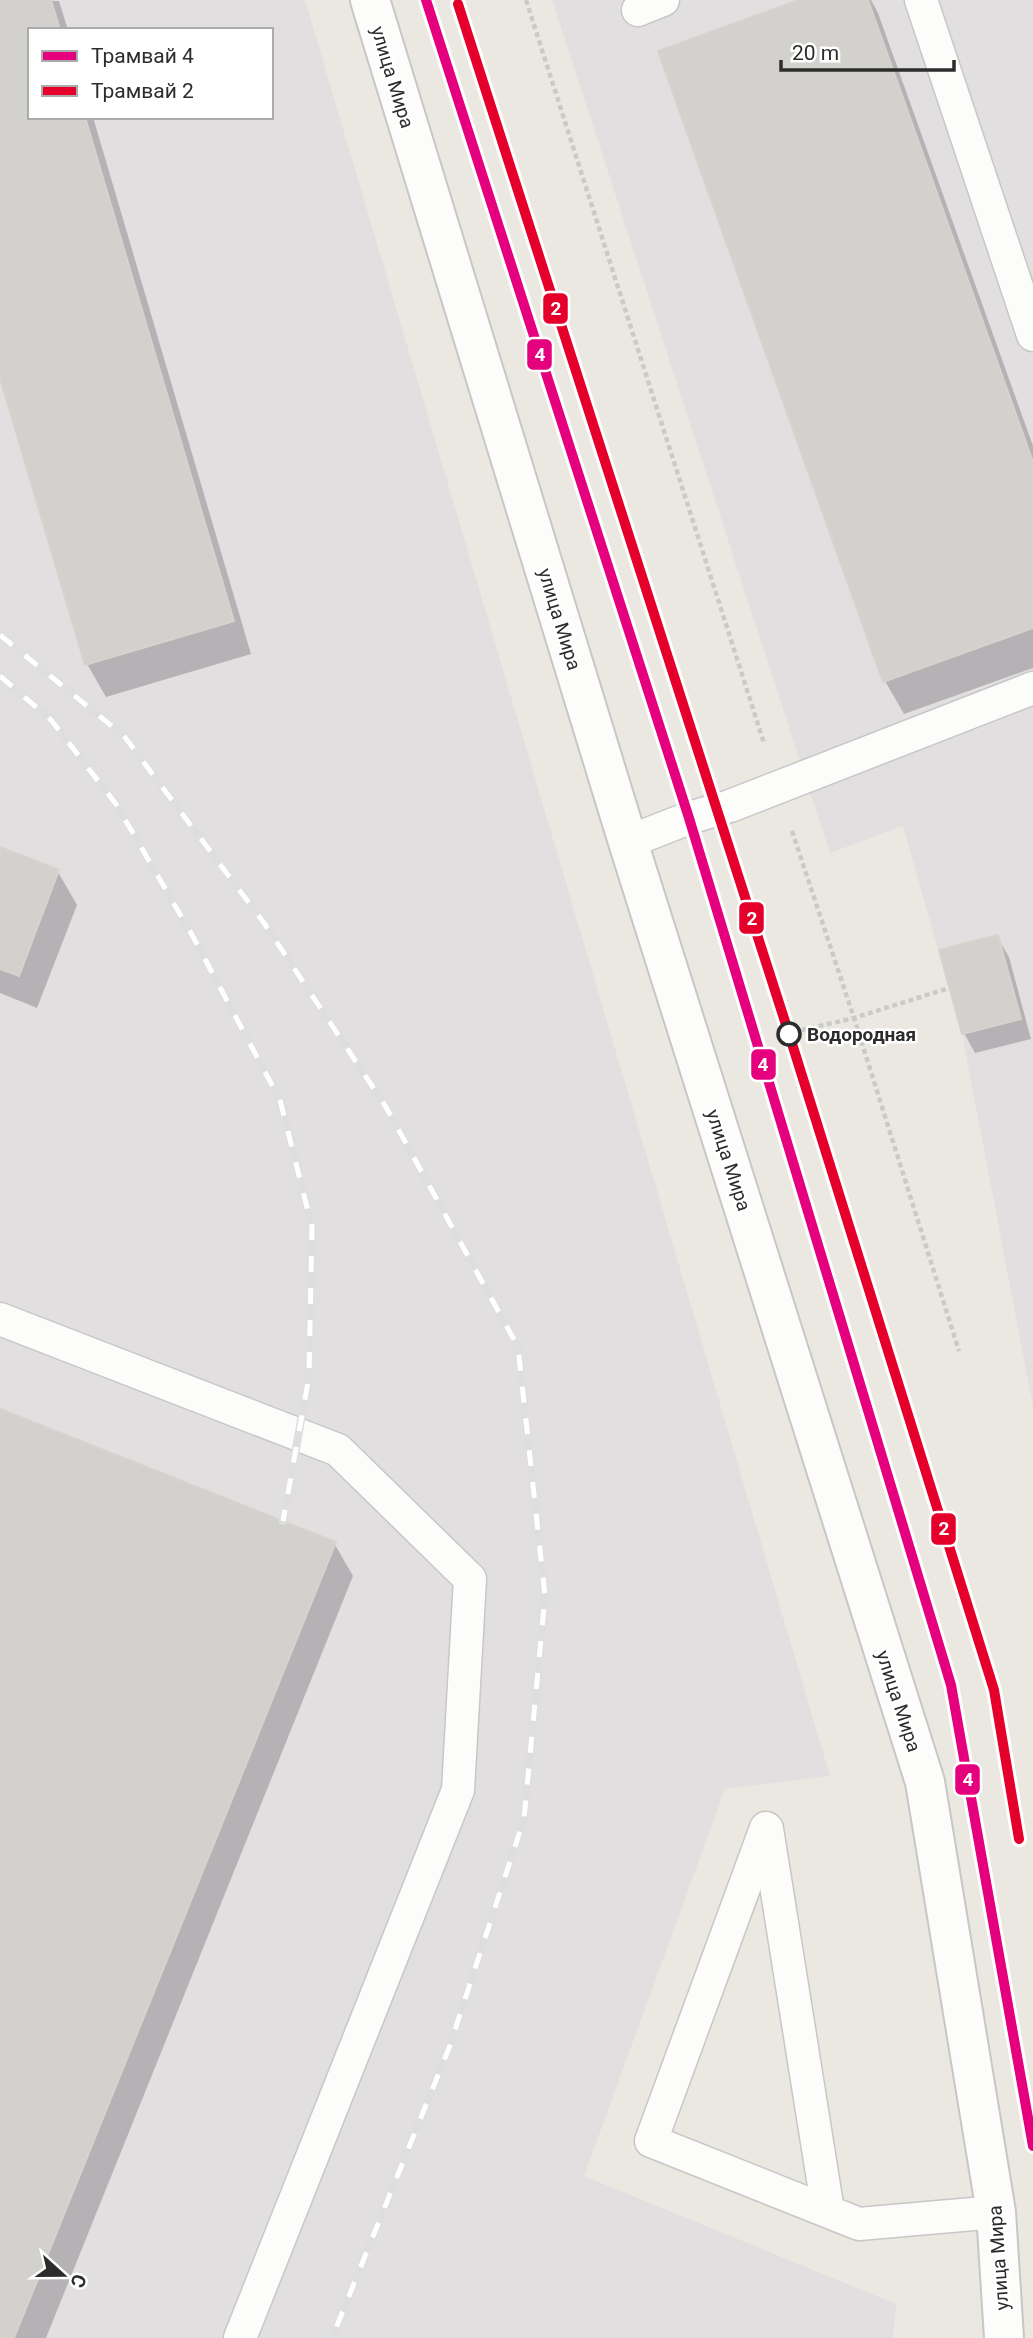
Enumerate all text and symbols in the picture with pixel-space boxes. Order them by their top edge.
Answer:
street label: улица Мира [366,23,419,131]
legend [28,28,273,119]
scale bar [781,28,954,72]
text: 20 m [792,41,839,65]
text: Трамвай 4 [91,44,194,68]
text: Трамвай 2 [91,79,194,103]
line badge: 2 [542,292,569,325]
text: 2 [551,297,562,320]
line badge: 4 [526,338,553,371]
text: 4 [535,343,546,366]
street label: улица Мира [533,565,586,673]
line badge: 2 [738,901,765,935]
text: 2 [747,907,758,930]
marker: Водородная [777,1022,801,1046]
place label: Водородная [807,1023,916,1046]
line badge: 4 [750,1048,777,1081]
text: 4 [758,1053,769,1076]
street label: улица Мира [701,1106,756,1214]
line badge: 2 [930,1512,957,1546]
text: 2 [939,1517,950,1540]
street label: улица Мира [871,1647,926,1755]
line badge: 4 [954,1763,981,1796]
text: 4 [963,1768,974,1791]
street label: улица Мира [983,2205,1014,2311]
north arrow [28,2240,98,2310]
text: С [65,2271,91,2291]

